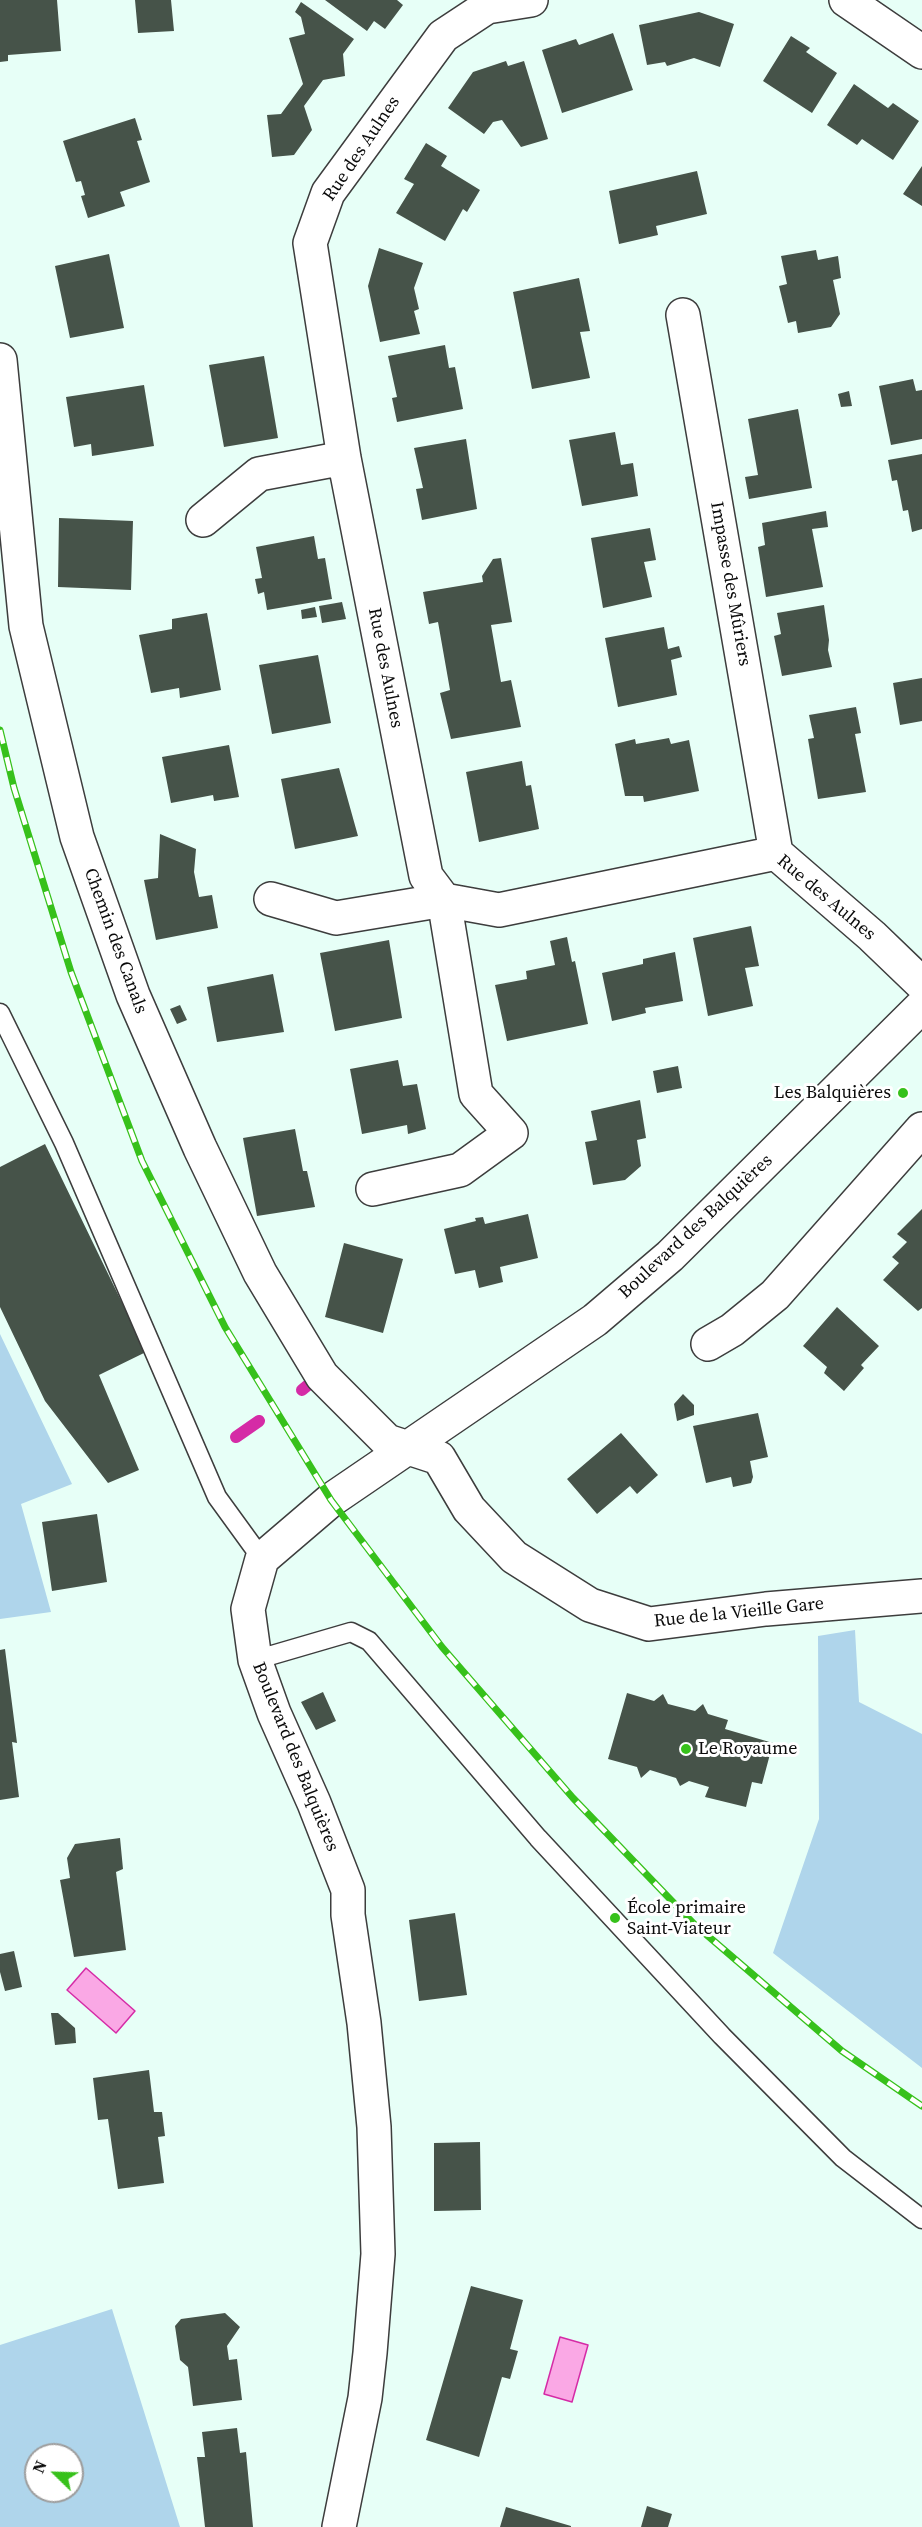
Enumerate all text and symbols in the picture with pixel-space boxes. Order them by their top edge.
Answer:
street label: Rue des Aulnes [319,92,405,206]
street label: Impasse des Mûriers [705,500,755,668]
street label: Rue des Aulnes [363,606,407,730]
street label: Rue des Aulnes [772,851,880,945]
street label: Chemin des Canals [79,865,151,1017]
place label: Les Balquières [774,1082,891,1104]
marker: Les Balquières [896,1086,910,1100]
street label: Boulevard des Balquières [615,1150,777,1304]
street label: Rue de la Vieille Gare [653,1593,825,1633]
street label: Boulevard des Balquières [247,1659,343,1855]
place label: Le Royaume [698,1738,797,1760]
marker: Le Royaume [679,1742,693,1756]
place label: École primaire Saint-Viateur [627,1897,746,1940]
marker: École primaire Saint-Viateur [608,1911,622,1925]
north arrow [24,2443,84,2503]
text: N [27,2457,52,2476]

